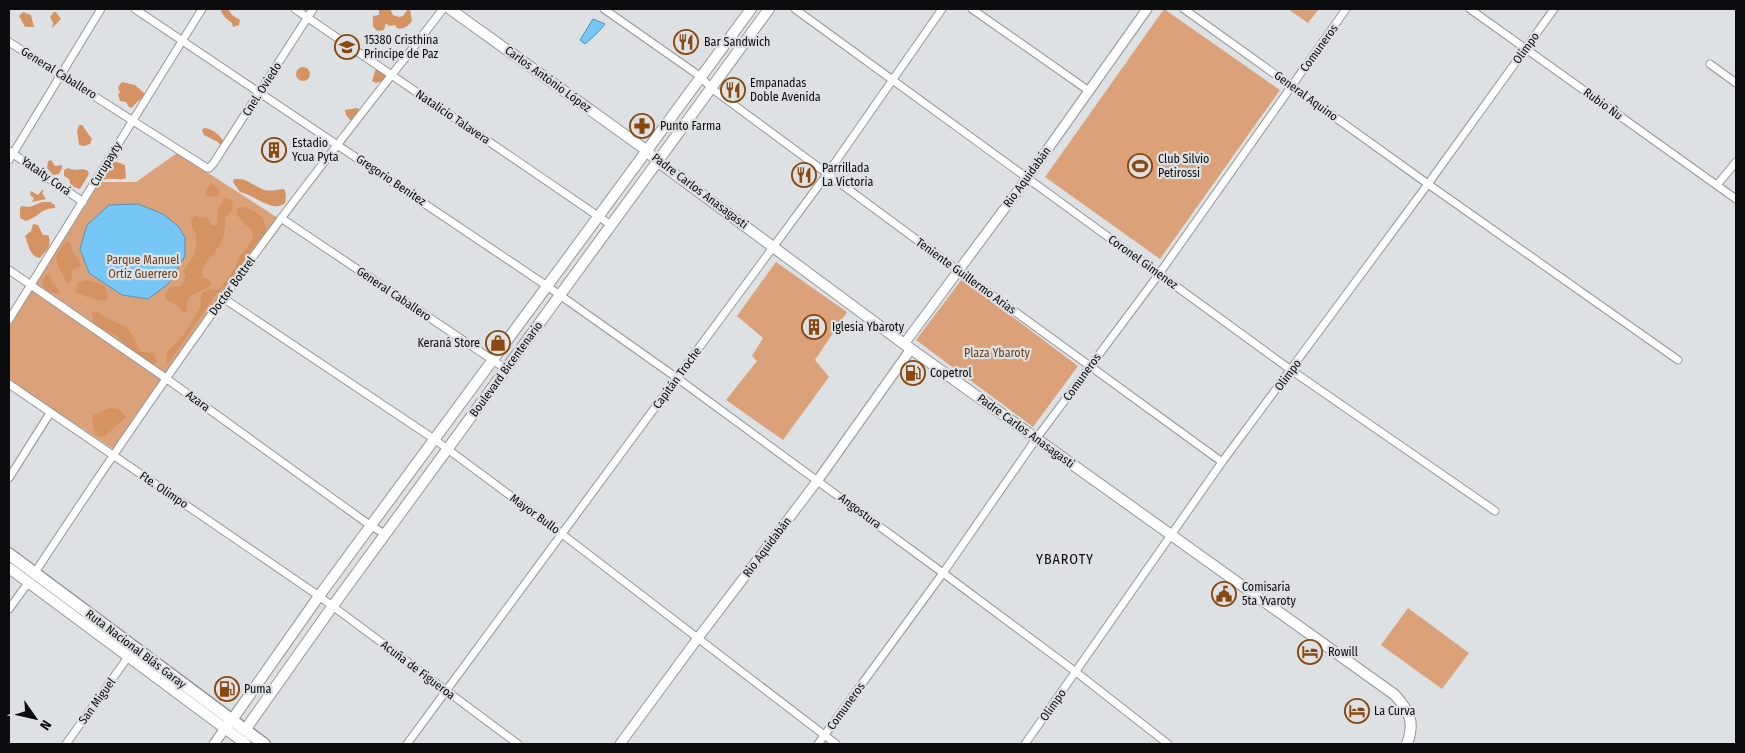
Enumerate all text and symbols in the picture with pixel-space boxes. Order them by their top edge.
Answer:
street label: Comuneros [1297,22,1341,74]
restaurant icon: Bar Sandwich [673,29,699,55]
street label: Olimpo [1510,29,1542,67]
place label: 15380 Cristhina Principe de Paz [364,33,439,61]
school or university icon: 15380 Cristhina Principe de Paz [334,34,360,60]
place label: Bar Sandwich [704,35,770,49]
street label: Carlos António López [502,43,594,115]
street label: General Caballero [18,44,100,102]
street label: Cnel. Oviedo [239,59,285,119]
street label: General Aquino [1271,68,1341,124]
place label: Empanadas Doble Avenida [750,76,821,104]
restaurant icon: Empanadas Doble Avenida [720,77,746,103]
street label: Rubio Ñu [1581,84,1626,123]
street label: Natalicio Talavera [413,87,493,147]
pharmacy icon: Punto Farma [629,113,655,139]
place label: Punto Farma [660,119,721,133]
place label: Estadio Ycua Pyta [292,136,339,164]
building icon: Estadio Ycua Pyta [261,137,287,163]
street label: Curupayty [87,139,125,189]
street label: Rio Aquidabán [1000,144,1054,210]
street label: Padre Carlos Anasagasti [649,150,751,232]
street label: Gregorio Benitez [354,152,429,209]
place label: Club Silvio Petirossi [1158,152,1209,180]
sports icon: Club Silvio Petirossi [1127,153,1153,179]
street label: Yataity Corá [18,154,74,198]
place label: Parrillada La Victoria [822,161,873,189]
restaurant icon: Parrillada La Victoria [791,162,817,188]
street label: Coronel Gimenez [1105,232,1181,292]
street label: Teniente Guillermo Arias [913,235,1019,317]
park label: Parque Manuel Ortiz Guerrero [107,253,179,281]
street label: Doctor Bottrel [206,254,258,318]
street label: General Caballero [354,264,434,324]
building icon: Iglesia Ybaroty [801,314,827,340]
street label: Boulevard Bicentenario [467,319,545,419]
place label: Iglesia Ybaroty [832,320,905,334]
shop icon: Keraná Store [485,330,511,356]
place label: Keraná Store [417,336,480,350]
street label: Capitán Troche [650,344,704,412]
park label: Plaza Ybaroty [964,346,1031,360]
street label: Comuneros [1060,351,1104,403]
street label: Olimpo [1272,357,1304,393]
fuel station icon: Copetrol [900,360,926,386]
place label: Copetrol [930,366,972,380]
street label: Azara [183,388,213,415]
street label: Padre Carlos Anasagasti [975,391,1077,471]
street label: Fte. Olimpo [137,469,191,511]
street label: Mayor Bullo [507,491,563,537]
street label: Angostura [836,491,884,532]
street label: Rio Aquidabán [740,514,794,580]
district label: YBAROTY [1036,551,1094,568]
place label: Comisaría 5ta Yvaroty [1242,580,1296,608]
public building icon: Comisaría 5ta Yvaroty [1211,581,1237,607]
street label: Ruta Nacional Blás Garay [83,607,189,692]
street label: Acuña de Figueroa [378,638,458,703]
hotel icon: Rowill [1297,639,1323,665]
place label: Rowill [1328,645,1358,659]
street label: San Miguel [76,675,118,727]
fuel station icon: Puma [214,676,240,702]
street label: Comuneros [824,680,868,732]
place label: Puma [244,682,271,696]
street label: Olimpo [1037,686,1069,724]
north arrow [10,693,60,743]
hotel icon: La Curva [1344,698,1370,724]
place label: La Curva [1374,704,1415,718]
text: N [36,717,55,733]

